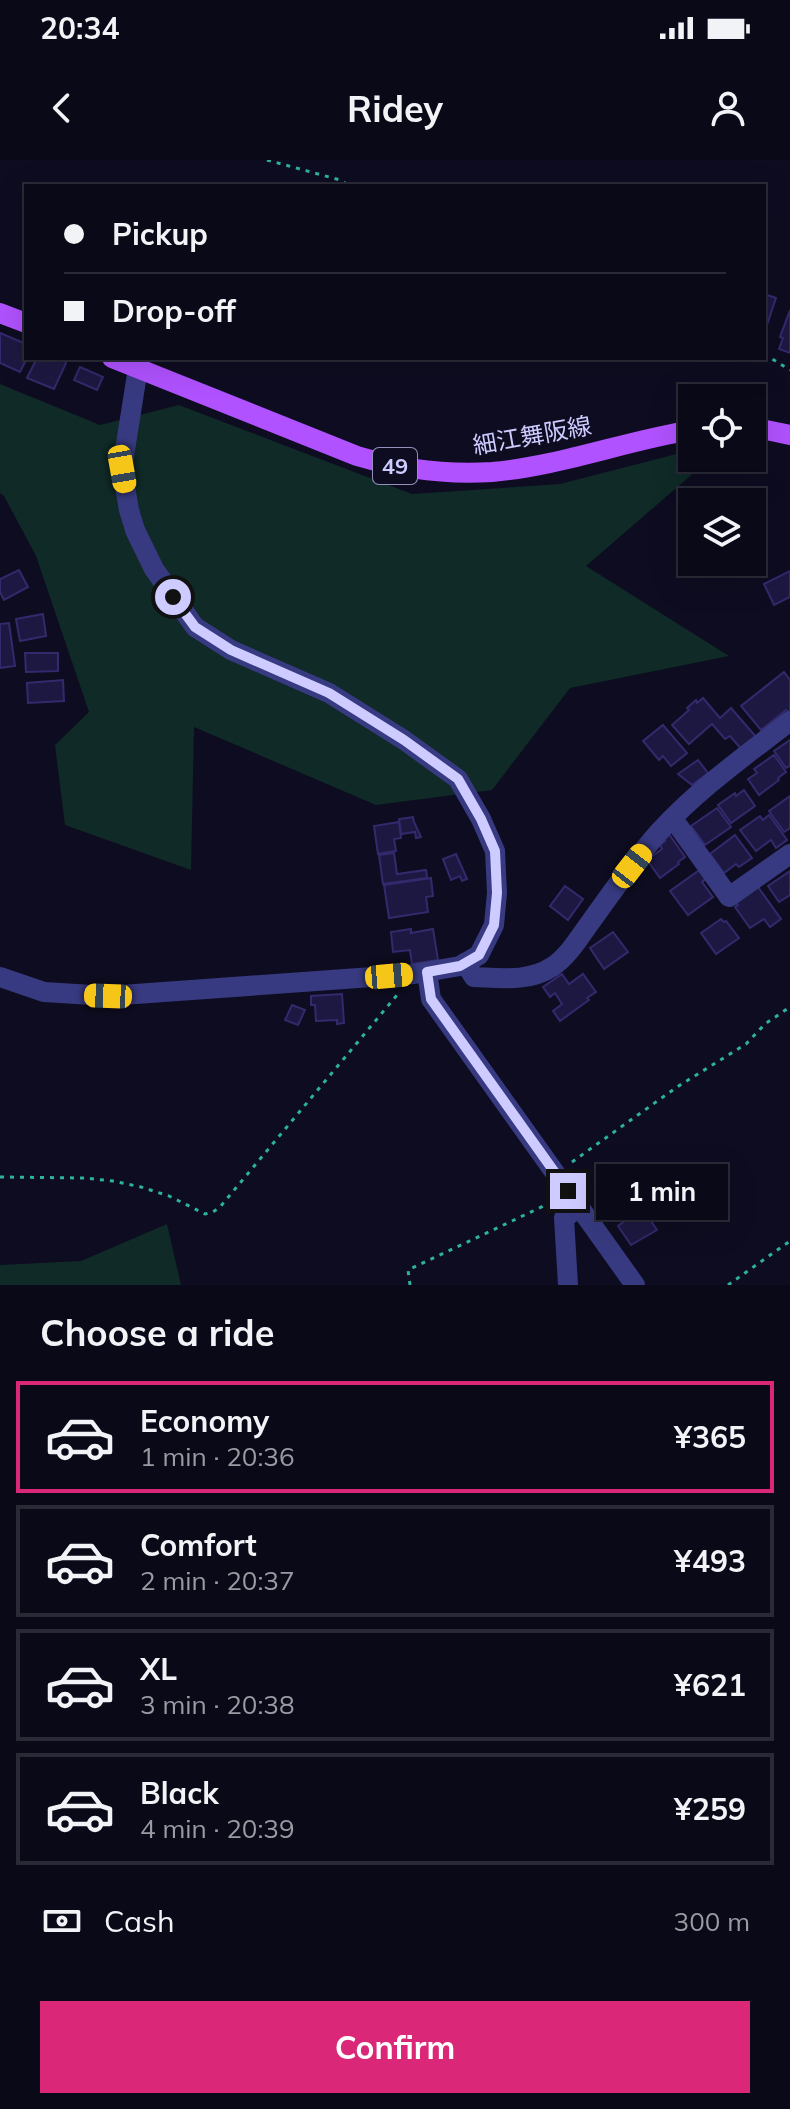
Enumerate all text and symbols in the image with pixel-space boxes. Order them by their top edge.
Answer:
text: 20:34 [40,9,119,47]
icon: back [40,86,84,130]
text: Ridey [347,86,443,131]
icon: person [706,86,750,130]
text: Pickup [112,215,208,253]
text: Drop-off [112,292,236,330]
map controls [678,384,766,576]
button: locate [678,384,766,472]
street label: 細江舞阪線 [470,410,594,460]
car [106,443,138,495]
road number: 49 [373,448,417,484]
button: layers [678,488,766,576]
route start [155,579,191,615]
car [608,840,656,892]
car [364,962,414,990]
car [84,983,132,1009]
callout: 1 min [596,1163,728,1219]
route end [550,1173,586,1209]
text: 1 min [628,1175,696,1208]
text: Choose a ride [40,1310,274,1355]
icon: car [44,1401,116,1473]
text: Economy [140,1402,269,1440]
text: ¥365 [674,1418,746,1456]
text: 1 min · 20:36 [140,1440,295,1473]
icon: car [44,1525,116,1597]
text: Comfort [140,1526,257,1564]
text: ¥493 [674,1542,746,1580]
text: 2 min · 20:37 [140,1564,295,1597]
icon: car [44,1649,116,1721]
text: XL [140,1650,177,1688]
text: ¥621 [674,1666,746,1704]
text: 3 min · 20:38 [140,1688,295,1721]
icon: car [44,1773,116,1845]
text: Black [140,1774,219,1812]
text: ¥259 [674,1790,746,1828]
text: 4 min · 20:39 [140,1812,295,1845]
icon: cash [40,1899,84,1943]
text: Cash [104,1902,175,1940]
text: 300 m [674,1905,750,1938]
button: Confirm [40,2001,750,2093]

